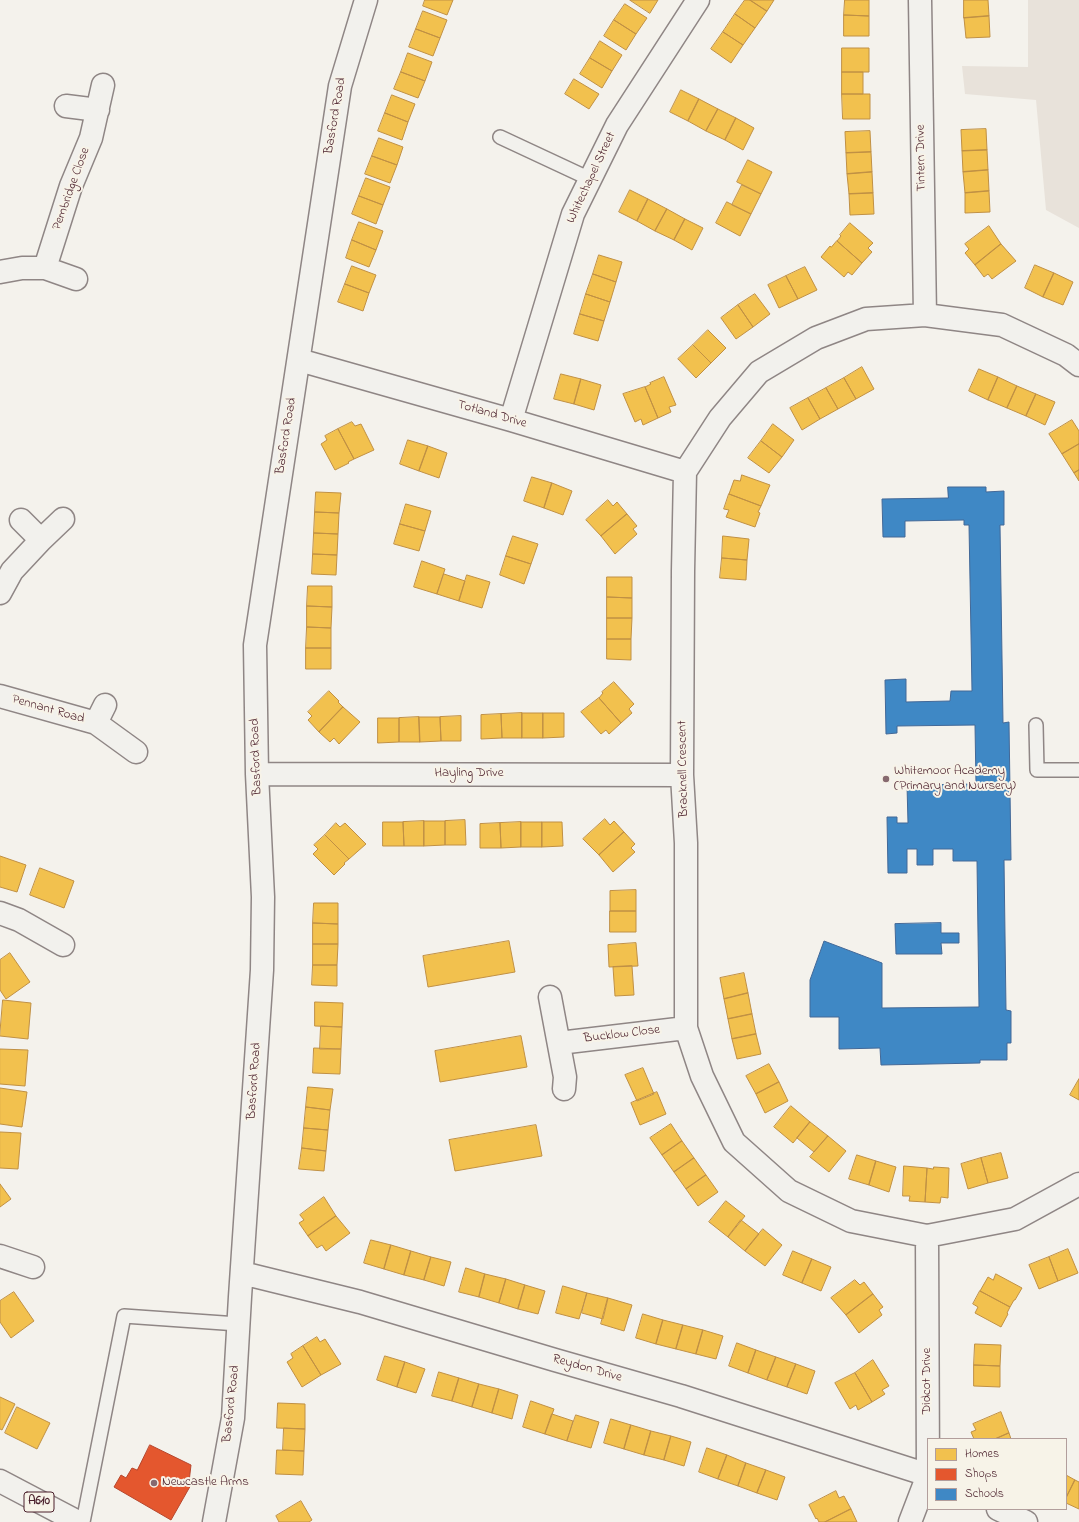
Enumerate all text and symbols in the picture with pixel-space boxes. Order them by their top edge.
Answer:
street label: Basford Road [322,77,350,155]
street label: Tintern Drive [914,124,930,192]
street label: Whitechapel Street [564,130,620,226]
street label: Pembridge Close [50,146,94,232]
street label: Basford Road [273,397,301,475]
street label: Totland Drive [456,398,528,432]
street label: Pennant Road [10,692,86,728]
street label: Basford Road [248,718,266,796]
street label: Bracknell Crescent [675,720,693,818]
place label: Whitemoor Academy (Primary and Nursery) [894,764,1016,795]
street label: Hayling Drive [435,766,503,782]
marker: Whitemoor Academy (Primary and Nursery) [881,774,891,784]
street label: Bucklow Close [583,1023,661,1047]
street label: Basford Road [245,1042,265,1120]
street label: Didcot Drive [920,1348,936,1414]
street label: Reydon Drive [550,1352,624,1386]
street label: Basford Road [220,1365,244,1443]
legend [927,1438,1067,1510]
text: Homes [965,1445,999,1463]
text: Shops [965,1465,997,1483]
place label: Newcastle Arms [162,1475,249,1491]
marker: Newcastle Arms [149,1478,159,1488]
text: Schools [965,1485,1004,1503]
road number: A610 [24,1492,54,1512]

